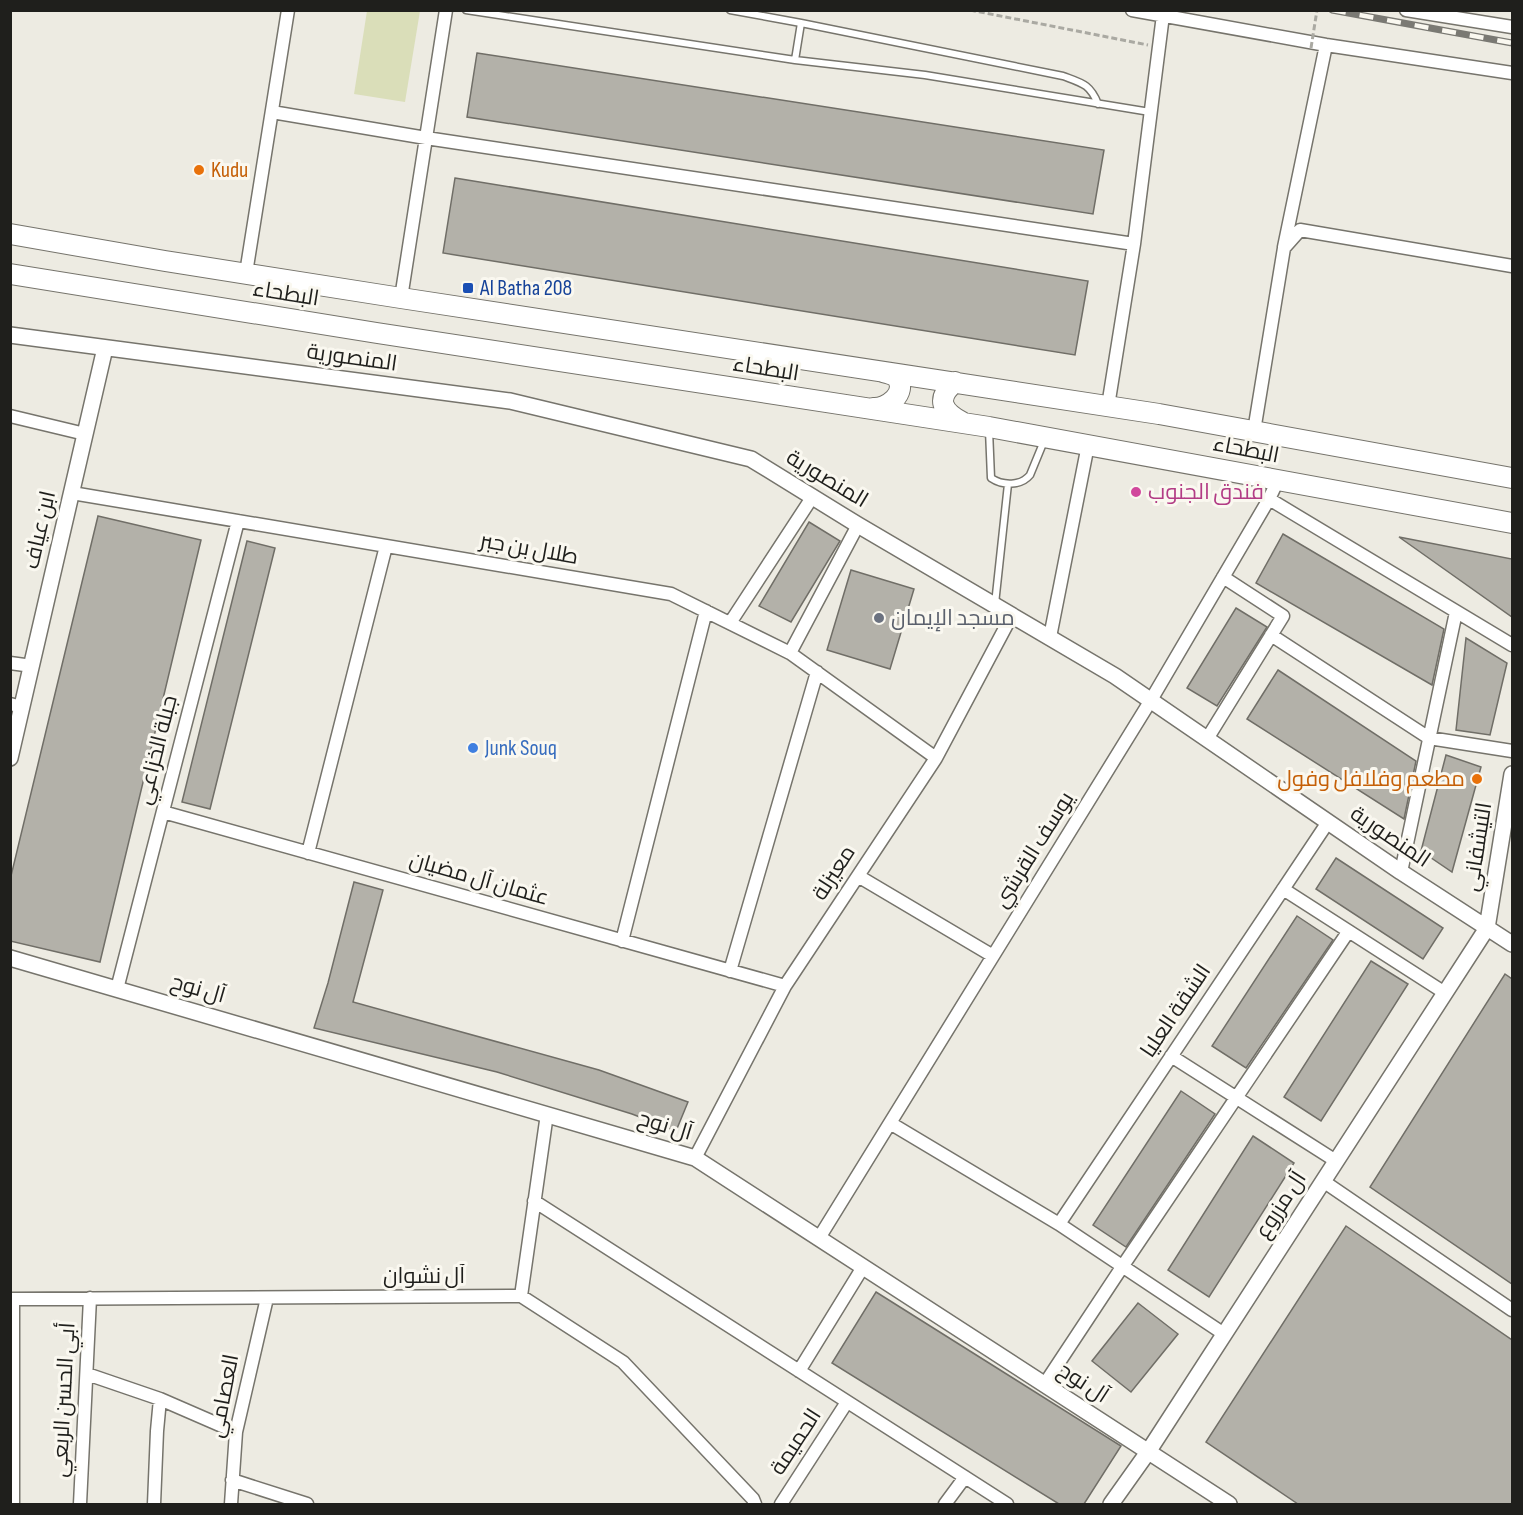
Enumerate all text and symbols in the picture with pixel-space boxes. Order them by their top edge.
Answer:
place label: Kudu [211,157,248,184]
marker: Kudu [192,163,206,177]
street label: البطحاء [251,275,321,313]
place label: Al Batha 208 [479,275,572,302]
marker: Al Batha 208 [461,281,475,295]
street label: المنصورية [305,338,399,378]
street label: البطحاء [731,350,801,388]
street label: البطحاء [1211,430,1281,470]
street label: المنصورية [781,444,873,514]
place label: فندق الجنوب [1148,479,1264,506]
marker: فندق الجنوب [1129,485,1143,499]
street label: ابن عياف [18,488,62,572]
street label: طلال بن جبر [476,527,580,571]
place label: مسجد الإيمان [891,605,1015,632]
marker: مسجد الإيمان [872,611,886,625]
street label: جبلة الخزاعي [130,692,186,808]
place label: Junk Souq [484,735,557,762]
marker: Junk Souq [466,741,480,755]
place label: مطعم وفلافل وفول [1277,766,1465,794]
marker: مطعم وفلافل وفول [1470,772,1484,786]
street label: يوسف القرشي [988,787,1082,914]
street label: المنصورية [1345,800,1435,874]
street label: التيشفاني [1458,801,1500,894]
street label: معيزلة [806,841,862,905]
street label: عثمان آل مضيان [406,846,552,912]
street label: الشقة العليا [1135,959,1217,1063]
street label: آل نوح [168,968,228,1010]
street label: آل نوح [635,1105,696,1147]
street label: آل مزروع [1249,1166,1313,1244]
street label: آل نشوان [383,1263,465,1290]
street label: أبي الحسن الربعي [45,1322,84,1478]
street label: العصامي [203,1352,247,1441]
street label: آل نوح [1052,1357,1114,1409]
street label: الحميمة [764,1404,828,1480]

